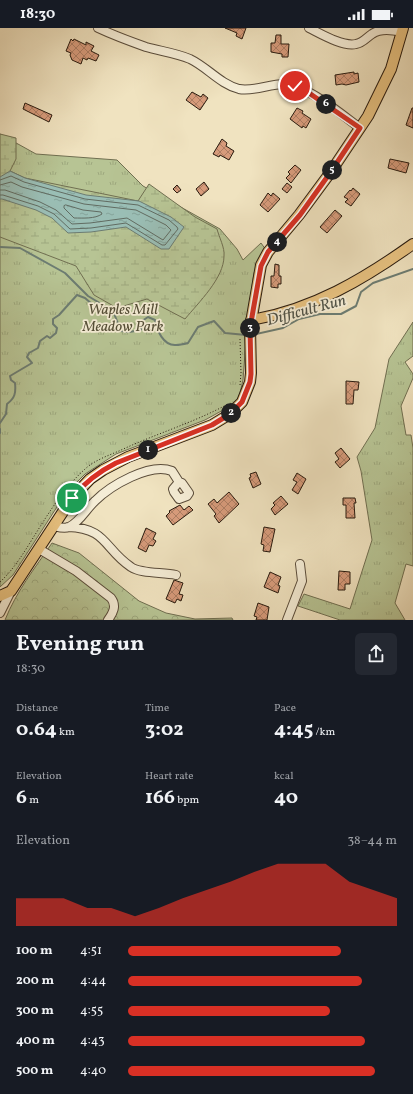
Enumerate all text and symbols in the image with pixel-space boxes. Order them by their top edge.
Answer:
text: 18:30 [20,4,55,25]
pin [278,69,312,103]
icon: check [284,75,306,97]
pin: 6 [316,94,336,114]
text: 6 [323,96,329,111]
pin: 5 [322,160,342,180]
text: 5 [329,162,335,177]
pin: 4 [267,232,287,252]
text: 4 [274,234,280,249]
water label: Difficult Run [264,290,349,332]
park label: Waples Mill Meadow Park [81,300,164,338]
pin: 3 [240,318,260,338]
text: 3 [247,320,253,335]
pin: 2 [221,403,241,423]
text: 2 [228,405,234,420]
pin: 1 [138,440,158,460]
text: 1 [146,442,150,457]
pin [55,481,89,515]
icon: arrive [61,487,83,509]
text: Evening run [16,629,145,660]
button: share [355,633,397,675]
text: 18:30 [16,660,45,678]
text: Distance [16,701,58,716]
text: Time [145,701,169,716]
text: Pace [274,701,296,716]
text: 0.64 [16,716,57,744]
text: 3:02 [145,716,184,744]
text: 4:45 [274,716,313,744]
text: km [57,725,75,740]
text: /km [313,725,335,740]
text: Elevation [16,769,62,784]
text: Heart rate [145,769,194,784]
text: kcal [274,769,294,784]
text: 6 [16,784,27,812]
text: 166 [145,784,175,812]
text: 40 [274,784,298,812]
text: m [27,793,39,808]
text: bpm [175,793,199,808]
text: Elevation [16,832,70,850]
text: 38–44 m [347,832,397,850]
text: 100 m [16,942,53,960]
text: 4:51 [80,942,102,960]
text: 200 m [16,972,54,990]
text: 4:44 [80,972,106,990]
text: 300 m [16,1002,54,1020]
text: 4:55 [80,1002,103,1020]
text: 400 m [16,1032,55,1050]
text: 4:43 [80,1032,105,1050]
text: 500 m [16,1062,53,1080]
text: 4:40 [80,1062,106,1080]

